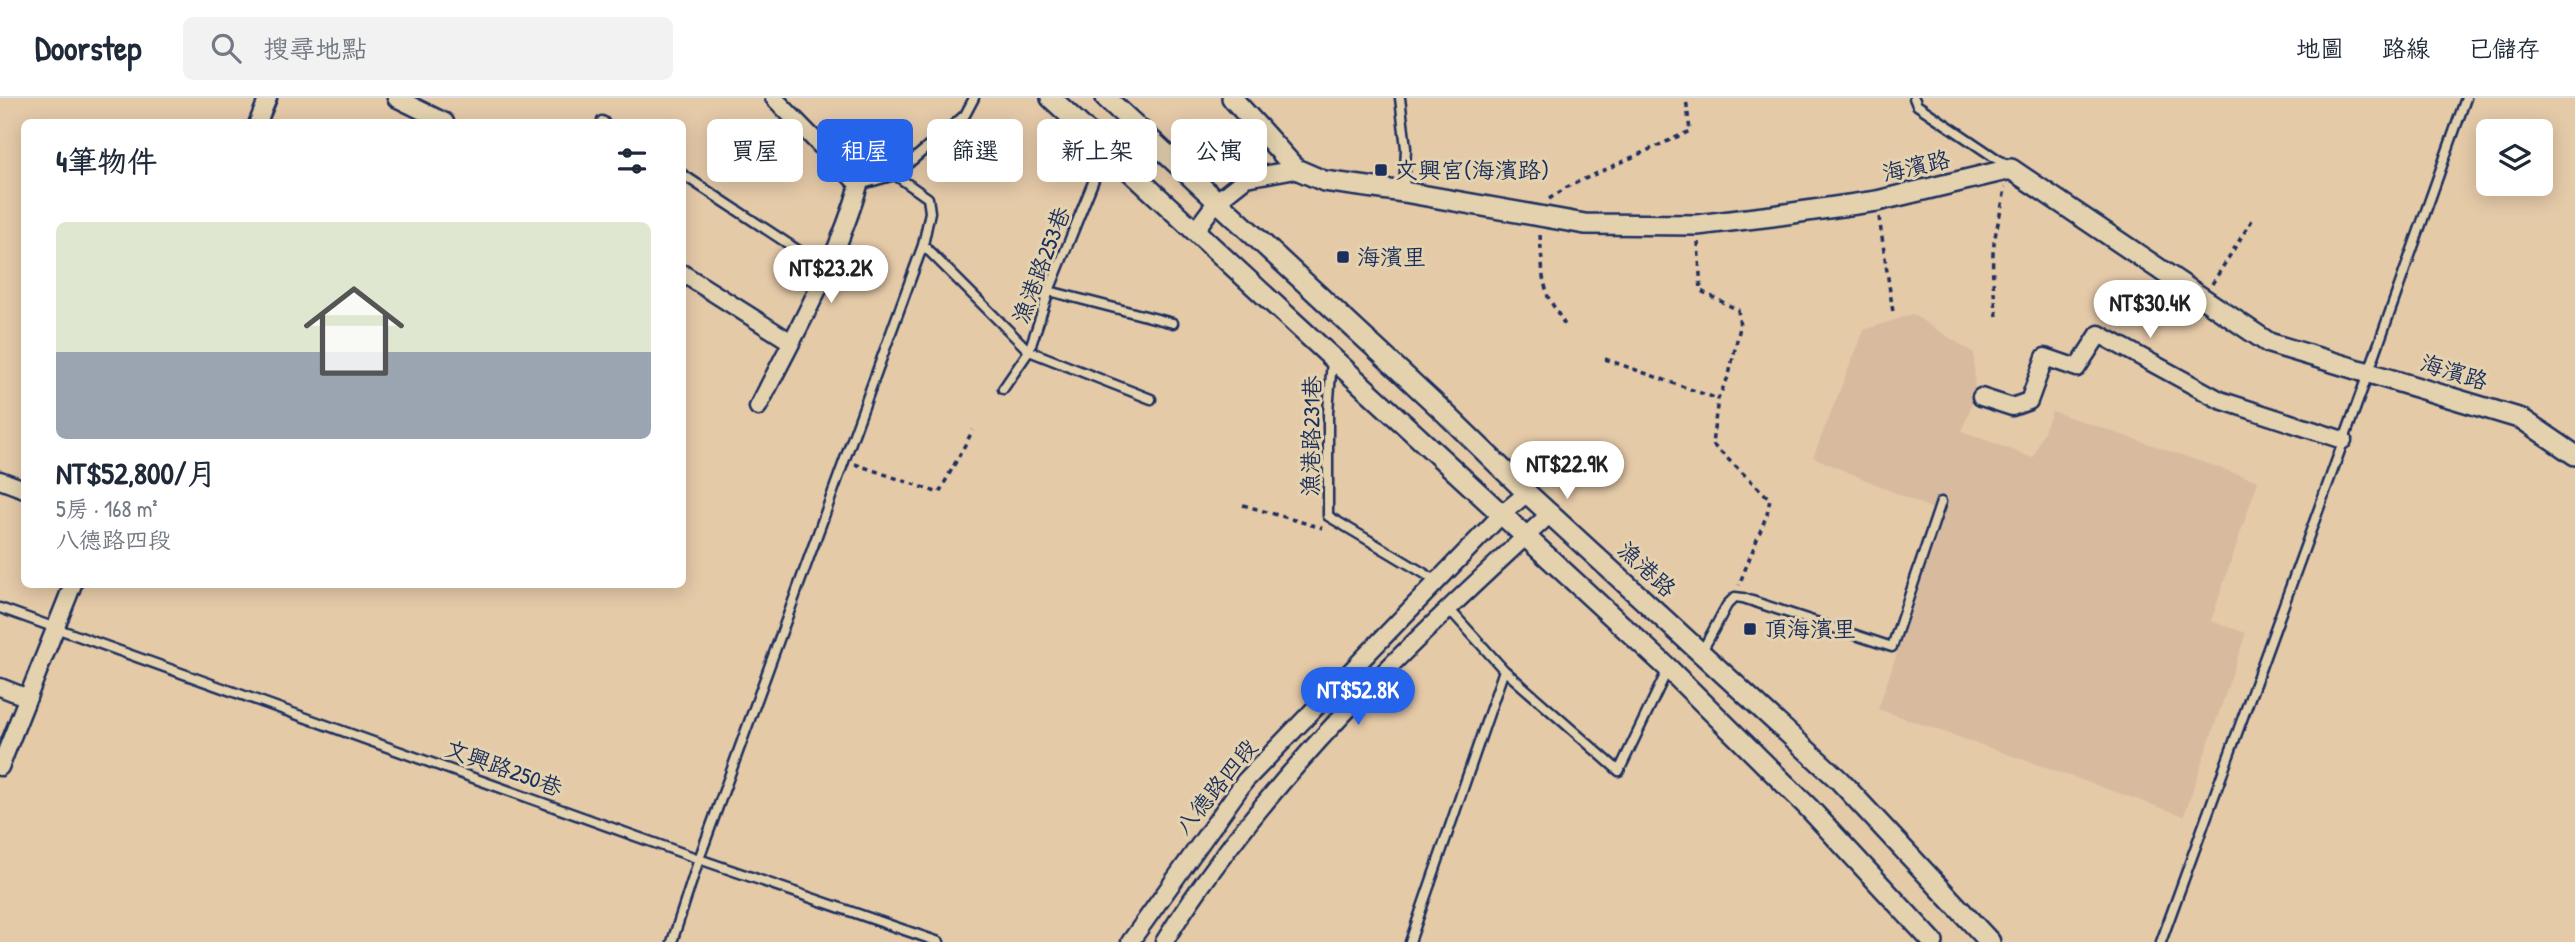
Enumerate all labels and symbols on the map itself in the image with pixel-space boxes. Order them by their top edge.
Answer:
street label: 海濱路 [1879,143,1953,188]
place label: 文興宮(海濱路) [1395,154,1549,185]
marker: 文興宮(海濱路) [1373,162,1389,178]
street label: 漁港路253巷 [1004,201,1077,328]
place label: 海濱里 [1357,241,1426,272]
pin: NT$23.2K [759,246,903,305]
marker: 海濱里 [1335,249,1351,265]
pin: NT$30.4K [2078,280,2222,340]
street label: 海濱路 [2417,347,2492,396]
street label: 漁港路231巷 [1294,374,1327,497]
pin: NT$22.9K [1495,442,1639,501]
street label: 漁港路 [1612,534,1683,603]
place label: 頂海濱里 [1764,613,1856,644]
marker: 頂海濱里 [1742,621,1758,637]
pin: NT$52.8K [1286,668,1430,727]
street label: 文興路250巷 [441,732,568,803]
street label: 八德路四段 [1167,732,1264,841]

